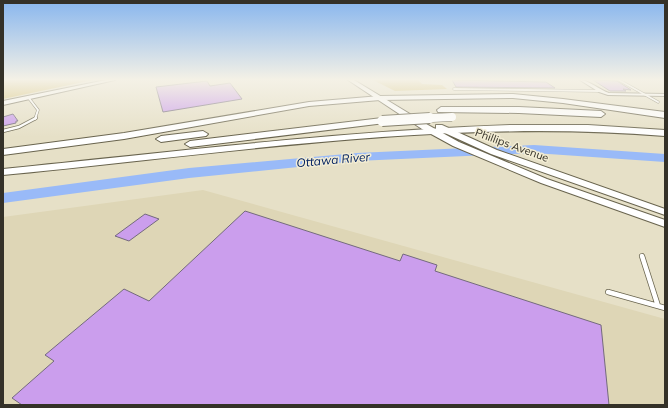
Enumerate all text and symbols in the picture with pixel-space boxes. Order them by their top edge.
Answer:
street label: Phillips Avenue [473,125,551,165]
water label: Ottawa River [296,149,371,170]

